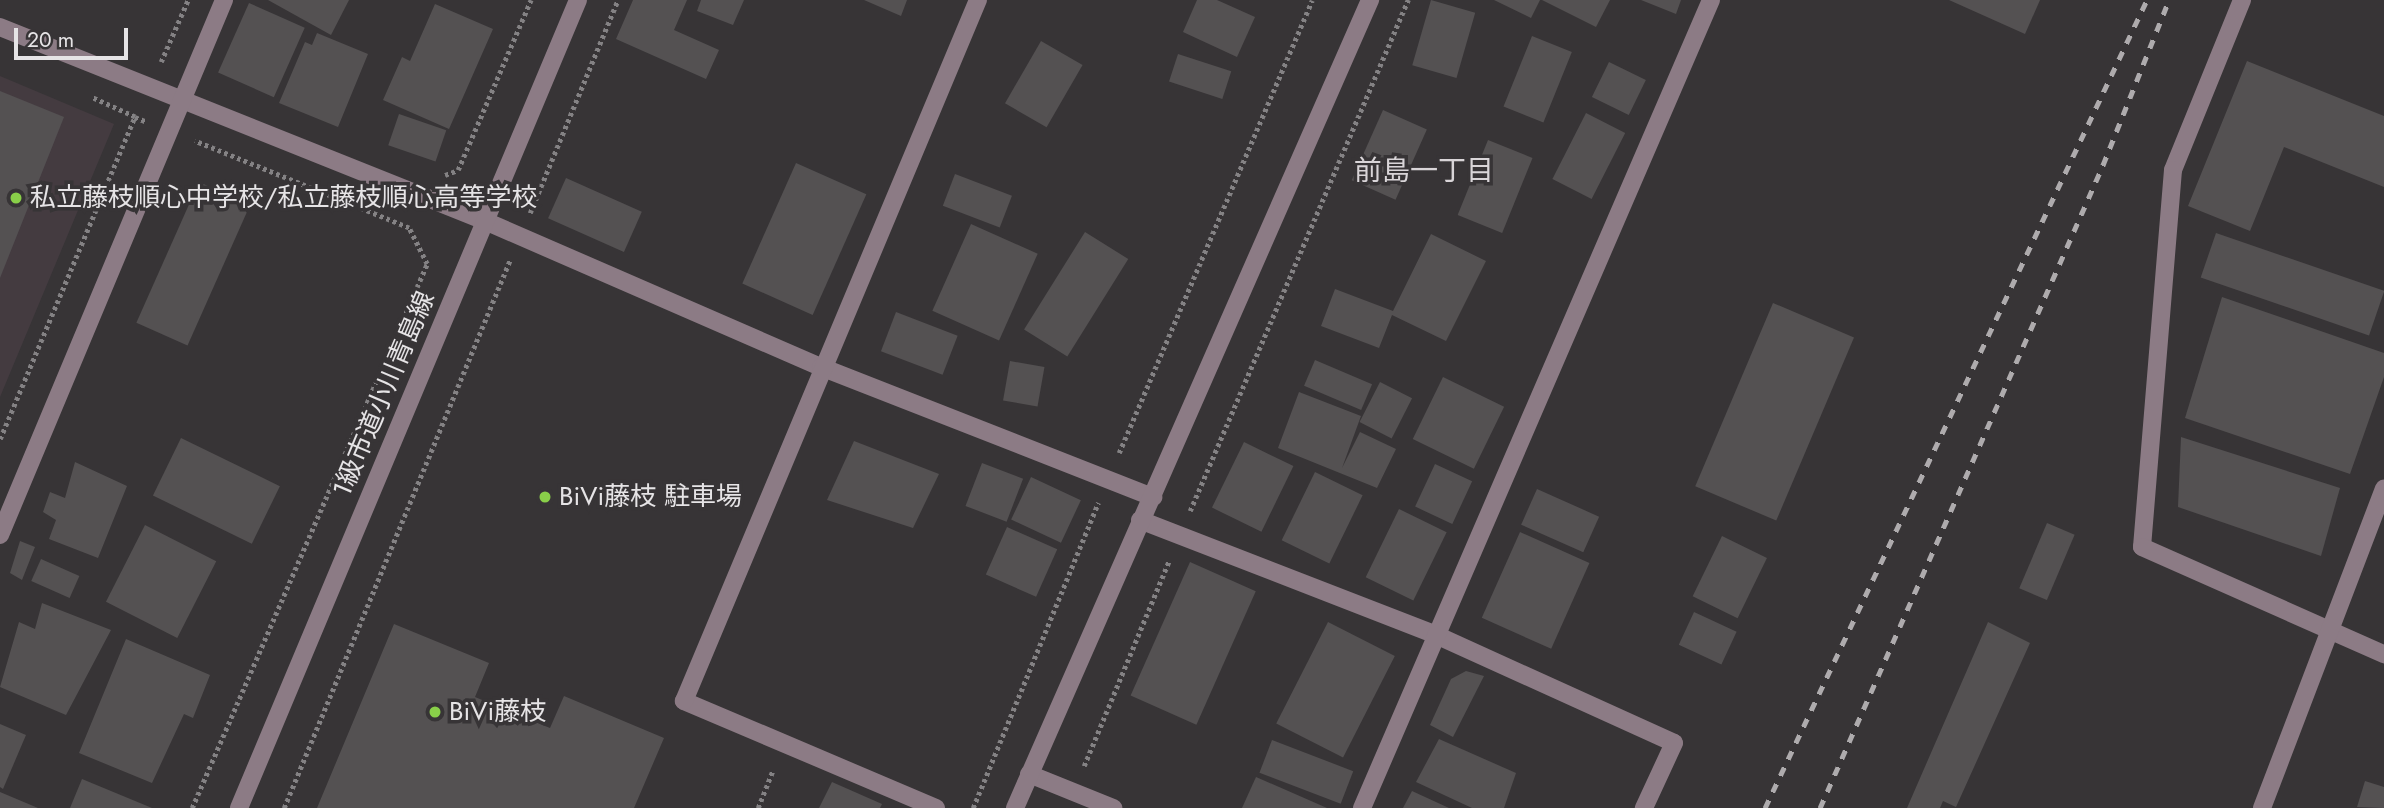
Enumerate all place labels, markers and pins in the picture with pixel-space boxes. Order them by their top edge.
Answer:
place label: 私立藤枝順心中学校/私立藤枝順心高等学校 [30,182,537,214]
marker: 私立藤枝順心中学校/私立藤枝順心高等学校 [8,190,24,206]
place label: BiVi藤枝 駐車場 [559,481,742,513]
marker: BiVi藤枝 駐車場 [537,489,553,505]
place label: BiVi藤枝 [449,696,546,728]
marker: BiVi藤枝 [427,704,443,720]

